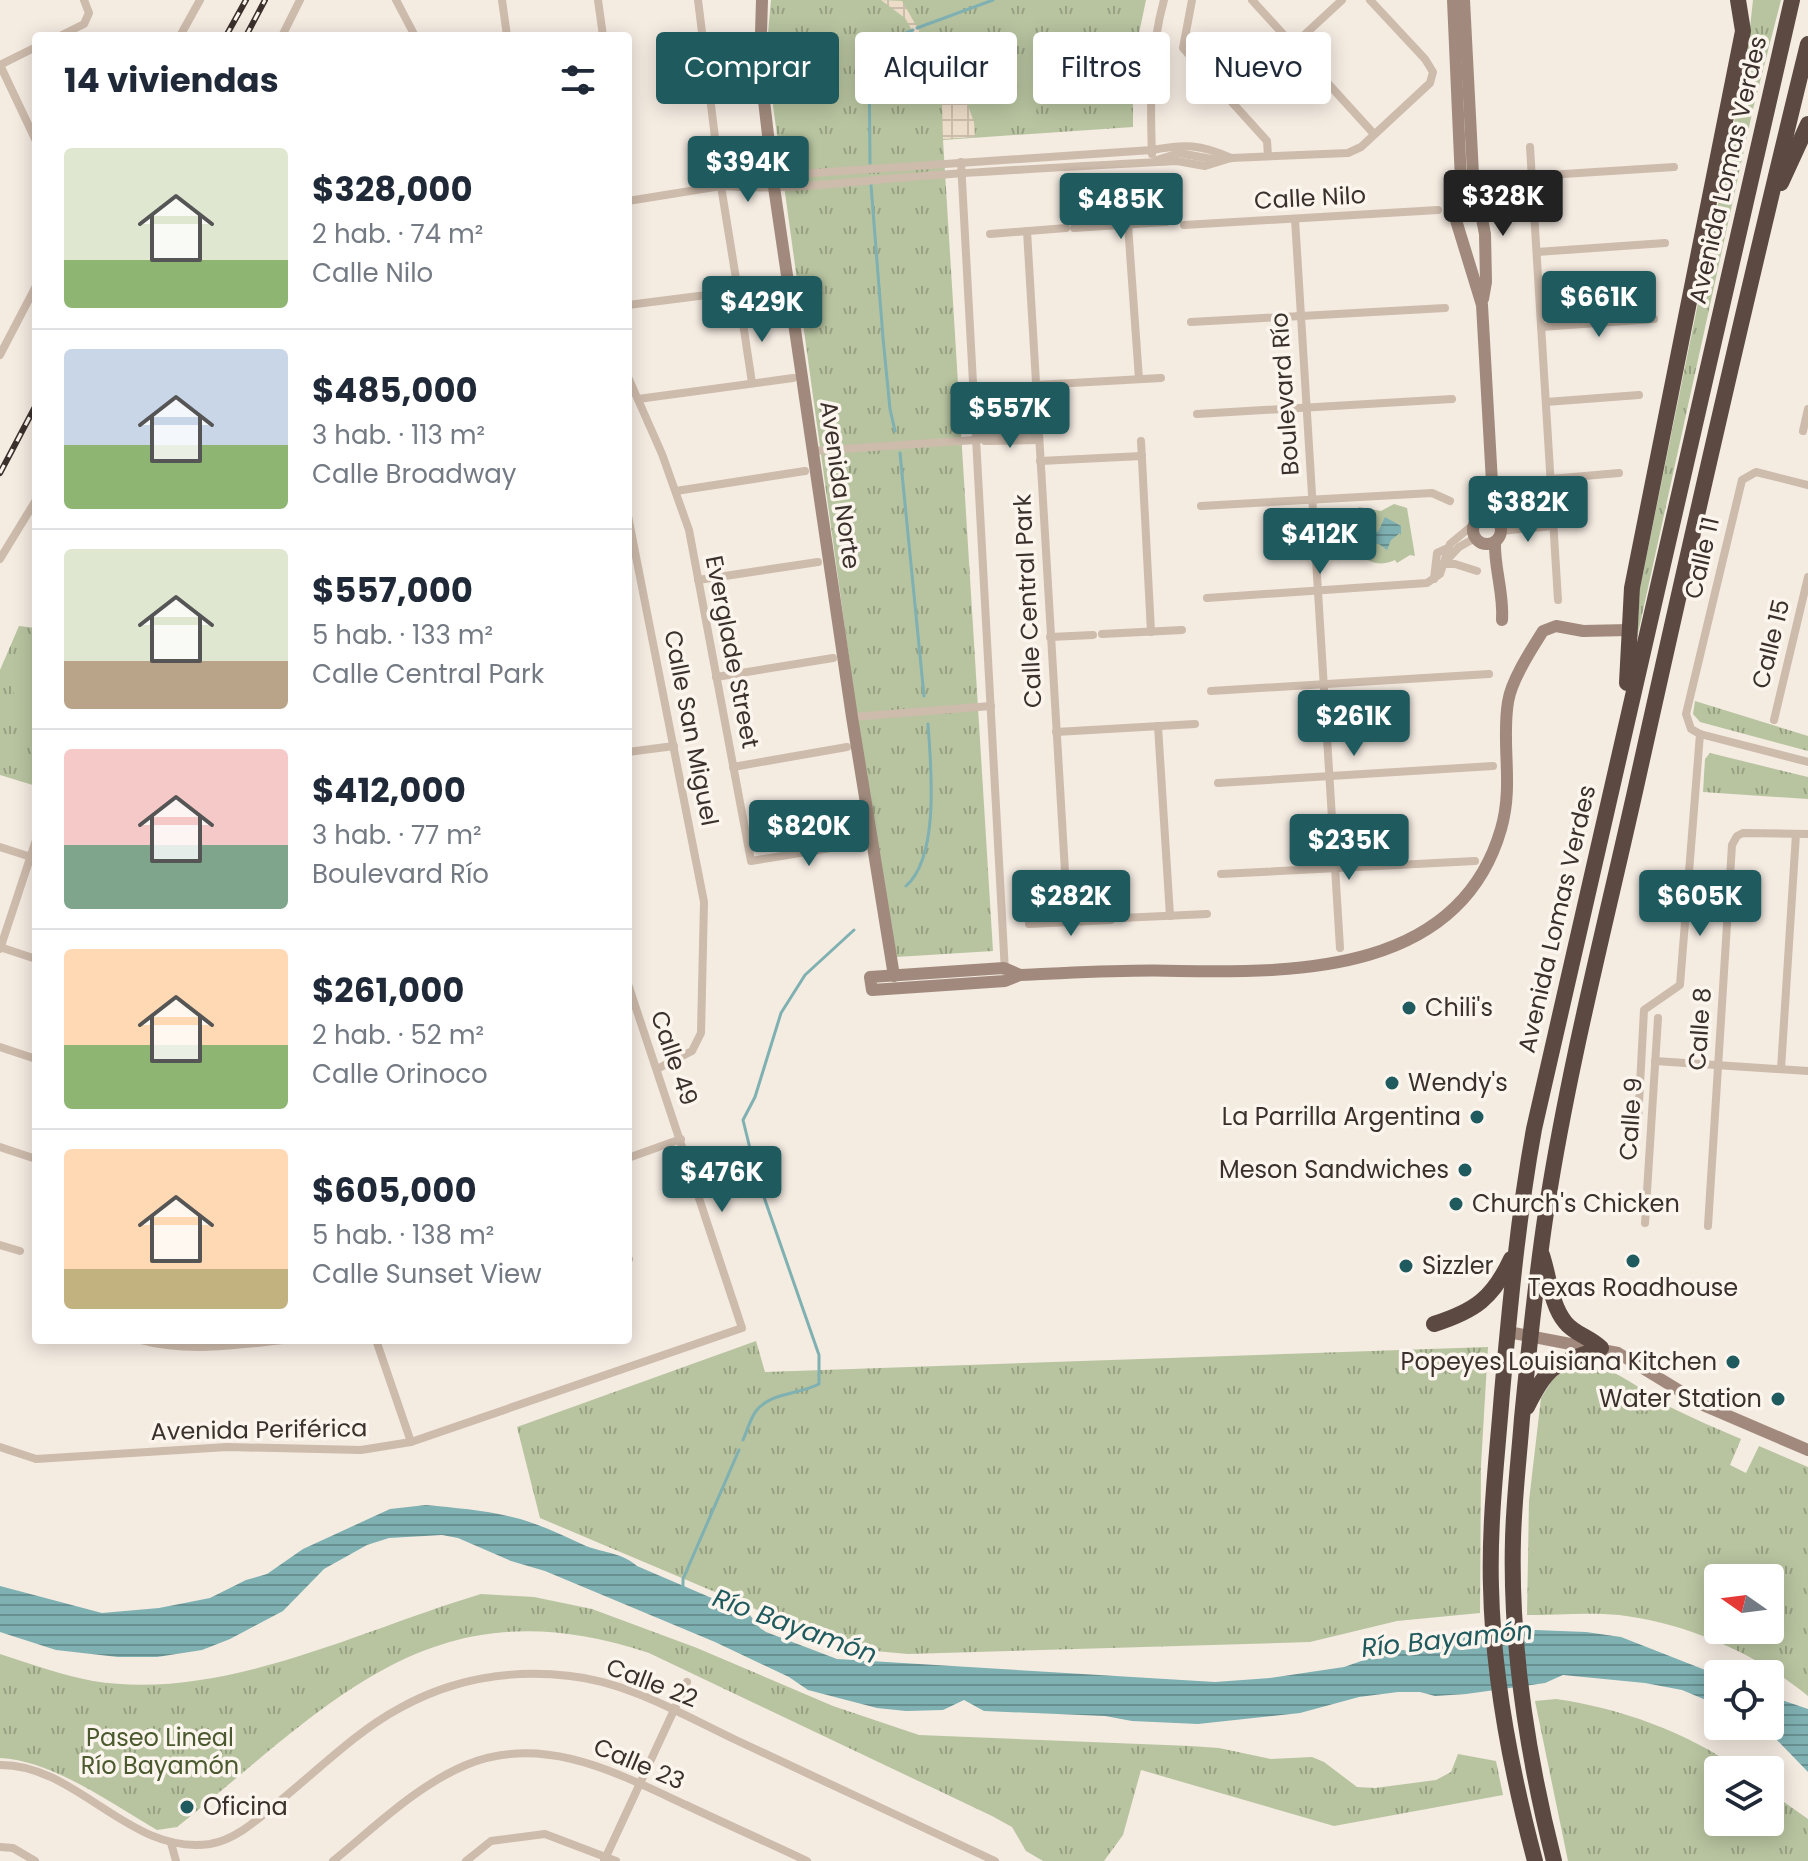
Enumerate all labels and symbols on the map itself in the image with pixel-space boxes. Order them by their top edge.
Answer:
street label: Avenida Lomas Verdes [1681,33,1774,307]
pin: $394K [692,136,804,204]
pin: $328K [1447,170,1559,238]
pin: $485K [1065,173,1177,241]
street label: Calle Nilo [1253,178,1367,217]
pin: $661K [1543,271,1655,339]
pin: $429K [706,276,818,344]
street label: Boulevard Río [1262,311,1307,477]
pin: $557K [954,382,1066,450]
street label: Avenida Norte [812,399,869,571]
pin: $382K [1472,476,1584,544]
street label: Calle Central Park [1005,493,1050,709]
pin: $412K [1264,508,1376,576]
street label: Calle 11 [1676,514,1727,602]
street label: Everglade Street [698,553,767,751]
street label: Calle 15 [1744,596,1797,692]
street label: Calle San Miguel [656,627,727,829]
pin: $261K [1298,690,1410,758]
street label: Avenida Lomas Verdes [1510,782,1603,1056]
pin: $820K [753,800,865,868]
pin: $235K [1293,814,1405,882]
pin: $282K [1015,870,1127,938]
pin: $605K [1644,870,1756,938]
street label: Calle 8 [1680,986,1719,1072]
place label: Chili's [1425,991,1493,1024]
marker: Chili's [1400,999,1418,1017]
street label: Calle 49 [643,1006,706,1110]
place label: Wendy's [1408,1066,1508,1099]
marker: Wendy's [1383,1074,1401,1092]
street label: Calle 9 [1611,1076,1650,1161]
place label: La Parrilla Argentina [1222,1100,1461,1133]
marker: La Parrilla Argentina [1468,1108,1486,1126]
pin: $476K [666,1146,778,1214]
place label: Meson Sandwiches [1219,1153,1449,1186]
marker: Meson Sandwiches [1456,1161,1474,1179]
place label: Church's Chicken [1472,1187,1680,1220]
marker: Church's Chicken [1447,1195,1465,1213]
place label: Sizzler [1422,1249,1494,1282]
marker: Texas Roadhouse [1624,1252,1642,1270]
marker: Sizzler [1397,1257,1415,1275]
place label: Texas Roadhouse [1528,1271,1738,1304]
place label: Popeyes Louisiana Kitchen [1400,1345,1717,1378]
marker: Popeyes Louisiana Kitchen [1724,1353,1742,1371]
place label: Water Station [1599,1382,1762,1415]
marker: Water Station [1769,1390,1787,1408]
street label: Avenida Periférica [150,1411,368,1448]
north arrow [1704,1564,1784,1644]
water label: Río Bayamón [708,1580,882,1672]
water label: Río Bayamón [1359,1612,1535,1666]
street label: Calle 22 [602,1650,703,1715]
park label: Paseo Lineal Río Bayamón [81,1721,239,1782]
street label: Calle 23 [589,1730,690,1797]
place label: Oficina [203,1790,288,1823]
marker: Oficina [178,1798,196,1816]

